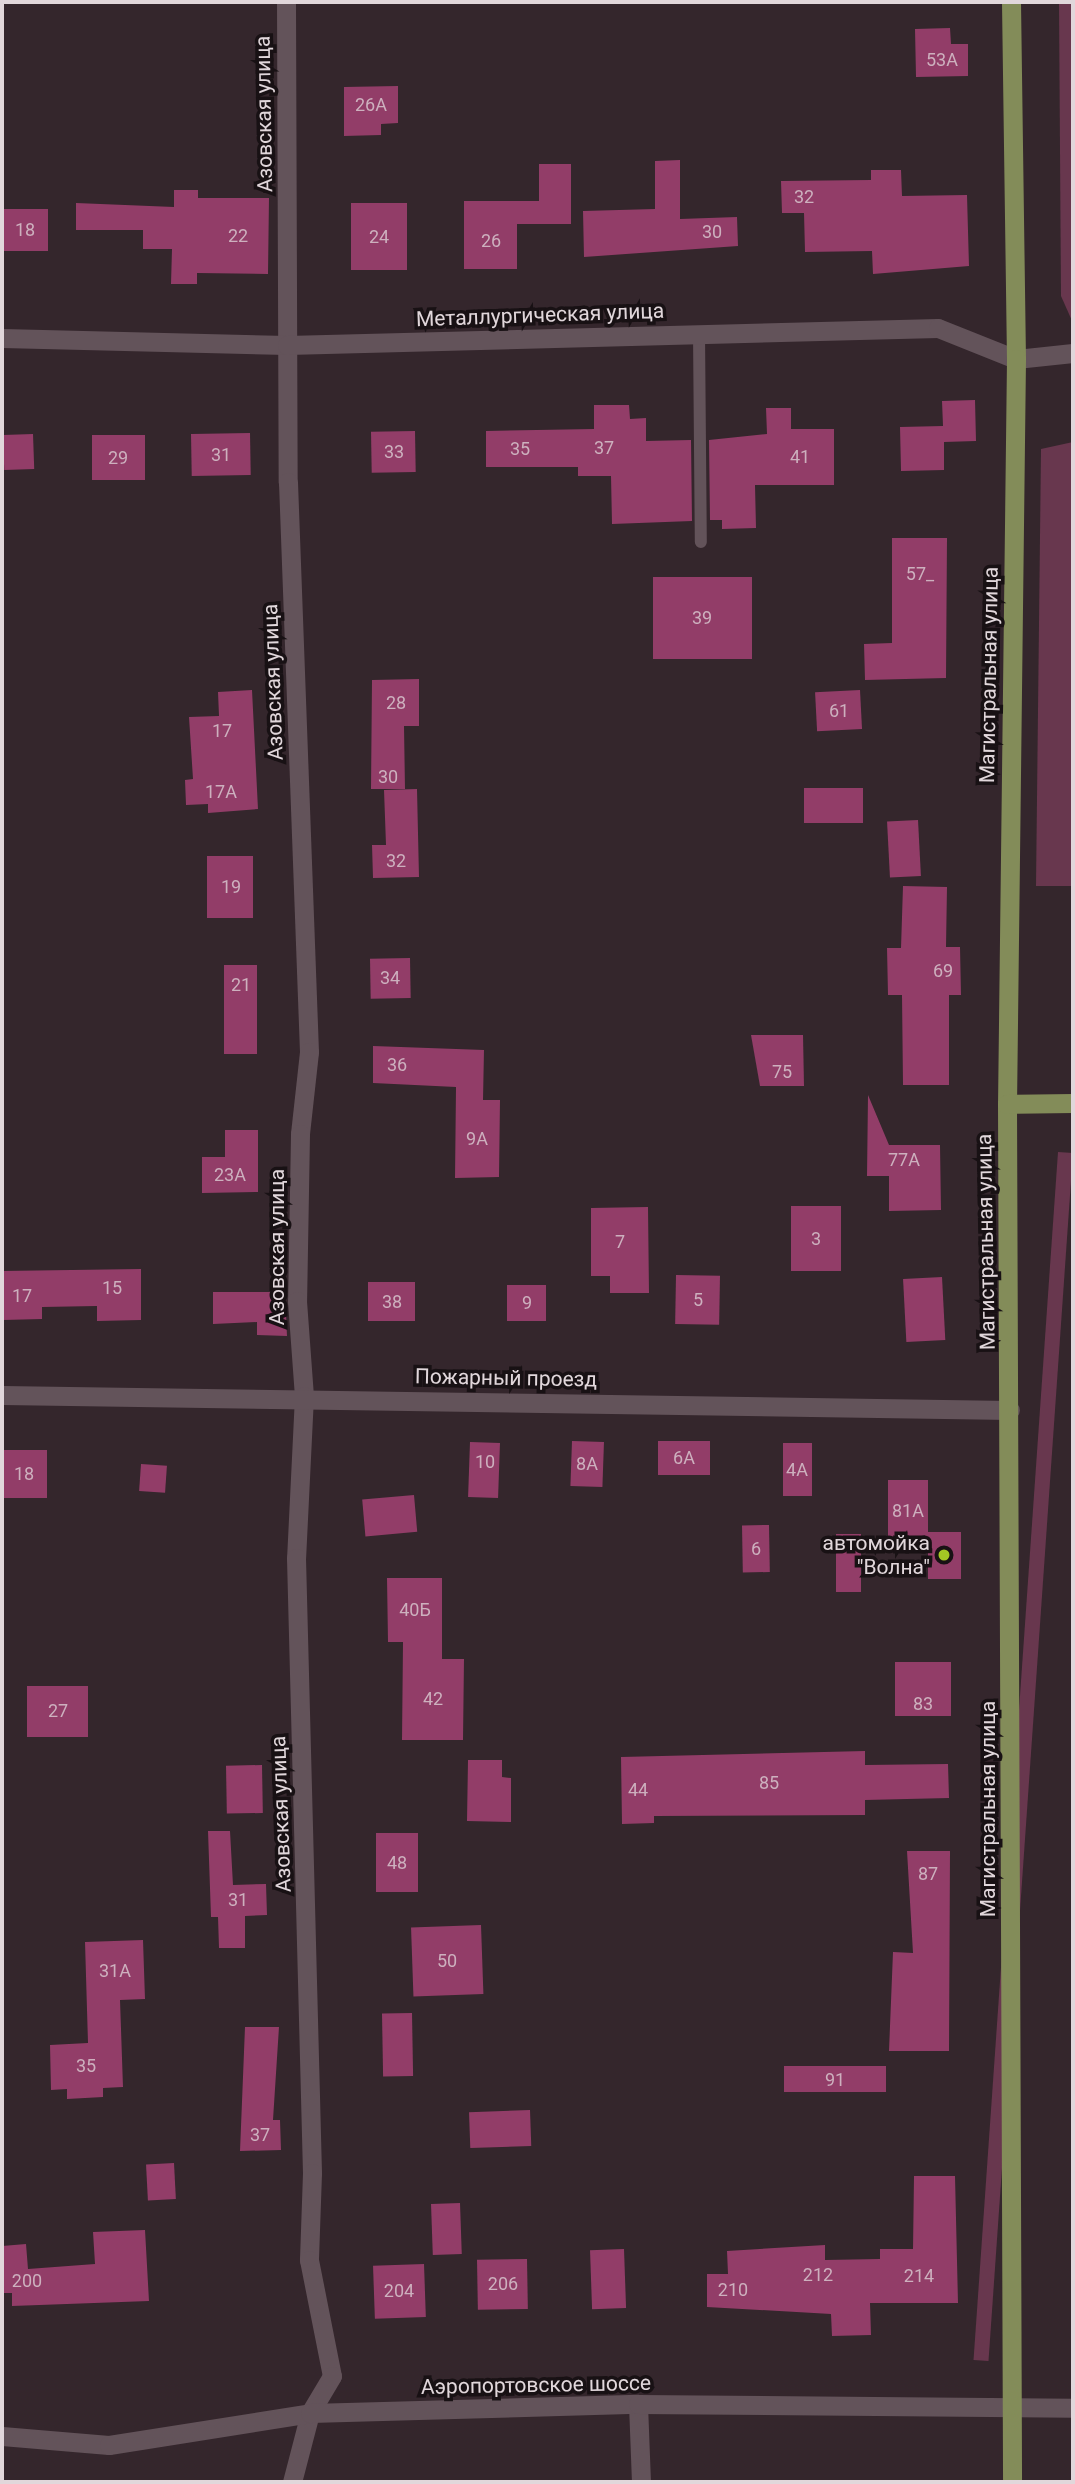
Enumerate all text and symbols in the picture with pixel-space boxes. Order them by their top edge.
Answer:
street label: Азовская улица [250,36,278,192]
house number: 53А [926,49,958,71]
house number: 26А [355,94,387,116]
house number: 32 [794,186,814,208]
house number: 18 [15,219,35,241]
house number: 30 [702,221,722,243]
house number: 22 [228,225,248,247]
house number: 24 [369,226,389,248]
house number: 26 [481,230,501,252]
street label: Металлургическая улица [415,298,665,332]
house number: 37 [594,437,614,459]
house number: 35 [510,438,530,460]
house number: 33 [384,441,404,463]
house number: 31 [211,444,231,466]
house number: 41 [790,446,810,468]
house number: 29 [108,447,128,469]
house number: 57_ [906,563,934,585]
street label: Магистральная улица [975,567,1003,783]
street label: Азовская улица [258,603,288,761]
house number: 39 [692,607,712,629]
house number: 28 [386,692,406,714]
house number: 61 [829,700,849,722]
house number: 17 [212,720,232,742]
house number: 30 [378,766,398,788]
house number: 17А [205,781,237,803]
house number: 32 [386,850,406,872]
house number: 19 [221,876,241,898]
house number: 69 [933,960,953,982]
house number: 34 [380,967,400,989]
house number: 21 [231,974,251,996]
house number: 36 [387,1054,407,1076]
house number: 75 [772,1061,792,1083]
house number: 9А [466,1128,488,1150]
street label: Магистральная улица [972,1134,1000,1350]
house number: 77А [888,1149,920,1171]
house number: 23А [214,1164,246,1186]
street label: Азовская улица [264,1169,290,1325]
house number: 3 [811,1228,821,1250]
house number: 7 [615,1231,625,1253]
house number: 15 [102,1277,122,1299]
house number: 17 [12,1285,32,1307]
house number: 5 [693,1289,703,1311]
house number: 38 [382,1291,402,1313]
house number: 9 [522,1292,532,1314]
street label: Пожарный проезд [415,1364,597,1392]
house number: 6А [673,1447,695,1469]
house number: 10 [475,1451,495,1473]
house number: 8А [576,1453,598,1475]
house number: 4А [786,1459,808,1481]
house number: 18 [14,1463,34,1485]
house number: 81А [892,1500,924,1522]
place label: автомойка "Волна" [823,1530,930,1580]
house number: 6 [751,1538,761,1560]
marker: автомойка "Волна" [936,1547,952,1563]
house number: 40Б [399,1599,431,1621]
house number: 42 [423,1688,443,1710]
house number: 83 [913,1693,933,1715]
house number: 27 [48,1700,68,1722]
street label: Магистральная улица [975,1701,1001,1917]
street label: Азовская улица [266,1735,296,1893]
house number: 85 [759,1772,779,1794]
house number: 44 [628,1779,648,1801]
house number: 48 [387,1852,407,1874]
house number: 87 [918,1863,938,1885]
house number: 31 [228,1889,248,1911]
house number: 50 [437,1950,457,1972]
house number: 31А [99,1960,131,1982]
house number: 35 [76,2055,96,2077]
house number: 91 [825,2069,845,2091]
house number: 37 [250,2124,270,2146]
house number: 212 [803,2264,833,2286]
house number: 214 [904,2265,934,2287]
house number: 200 [12,2270,42,2292]
house number: 206 [488,2273,518,2295]
house number: 210 [718,2279,748,2301]
house number: 204 [384,2280,414,2302]
street label: Аэропортовское шоссе [421,2370,651,2400]

